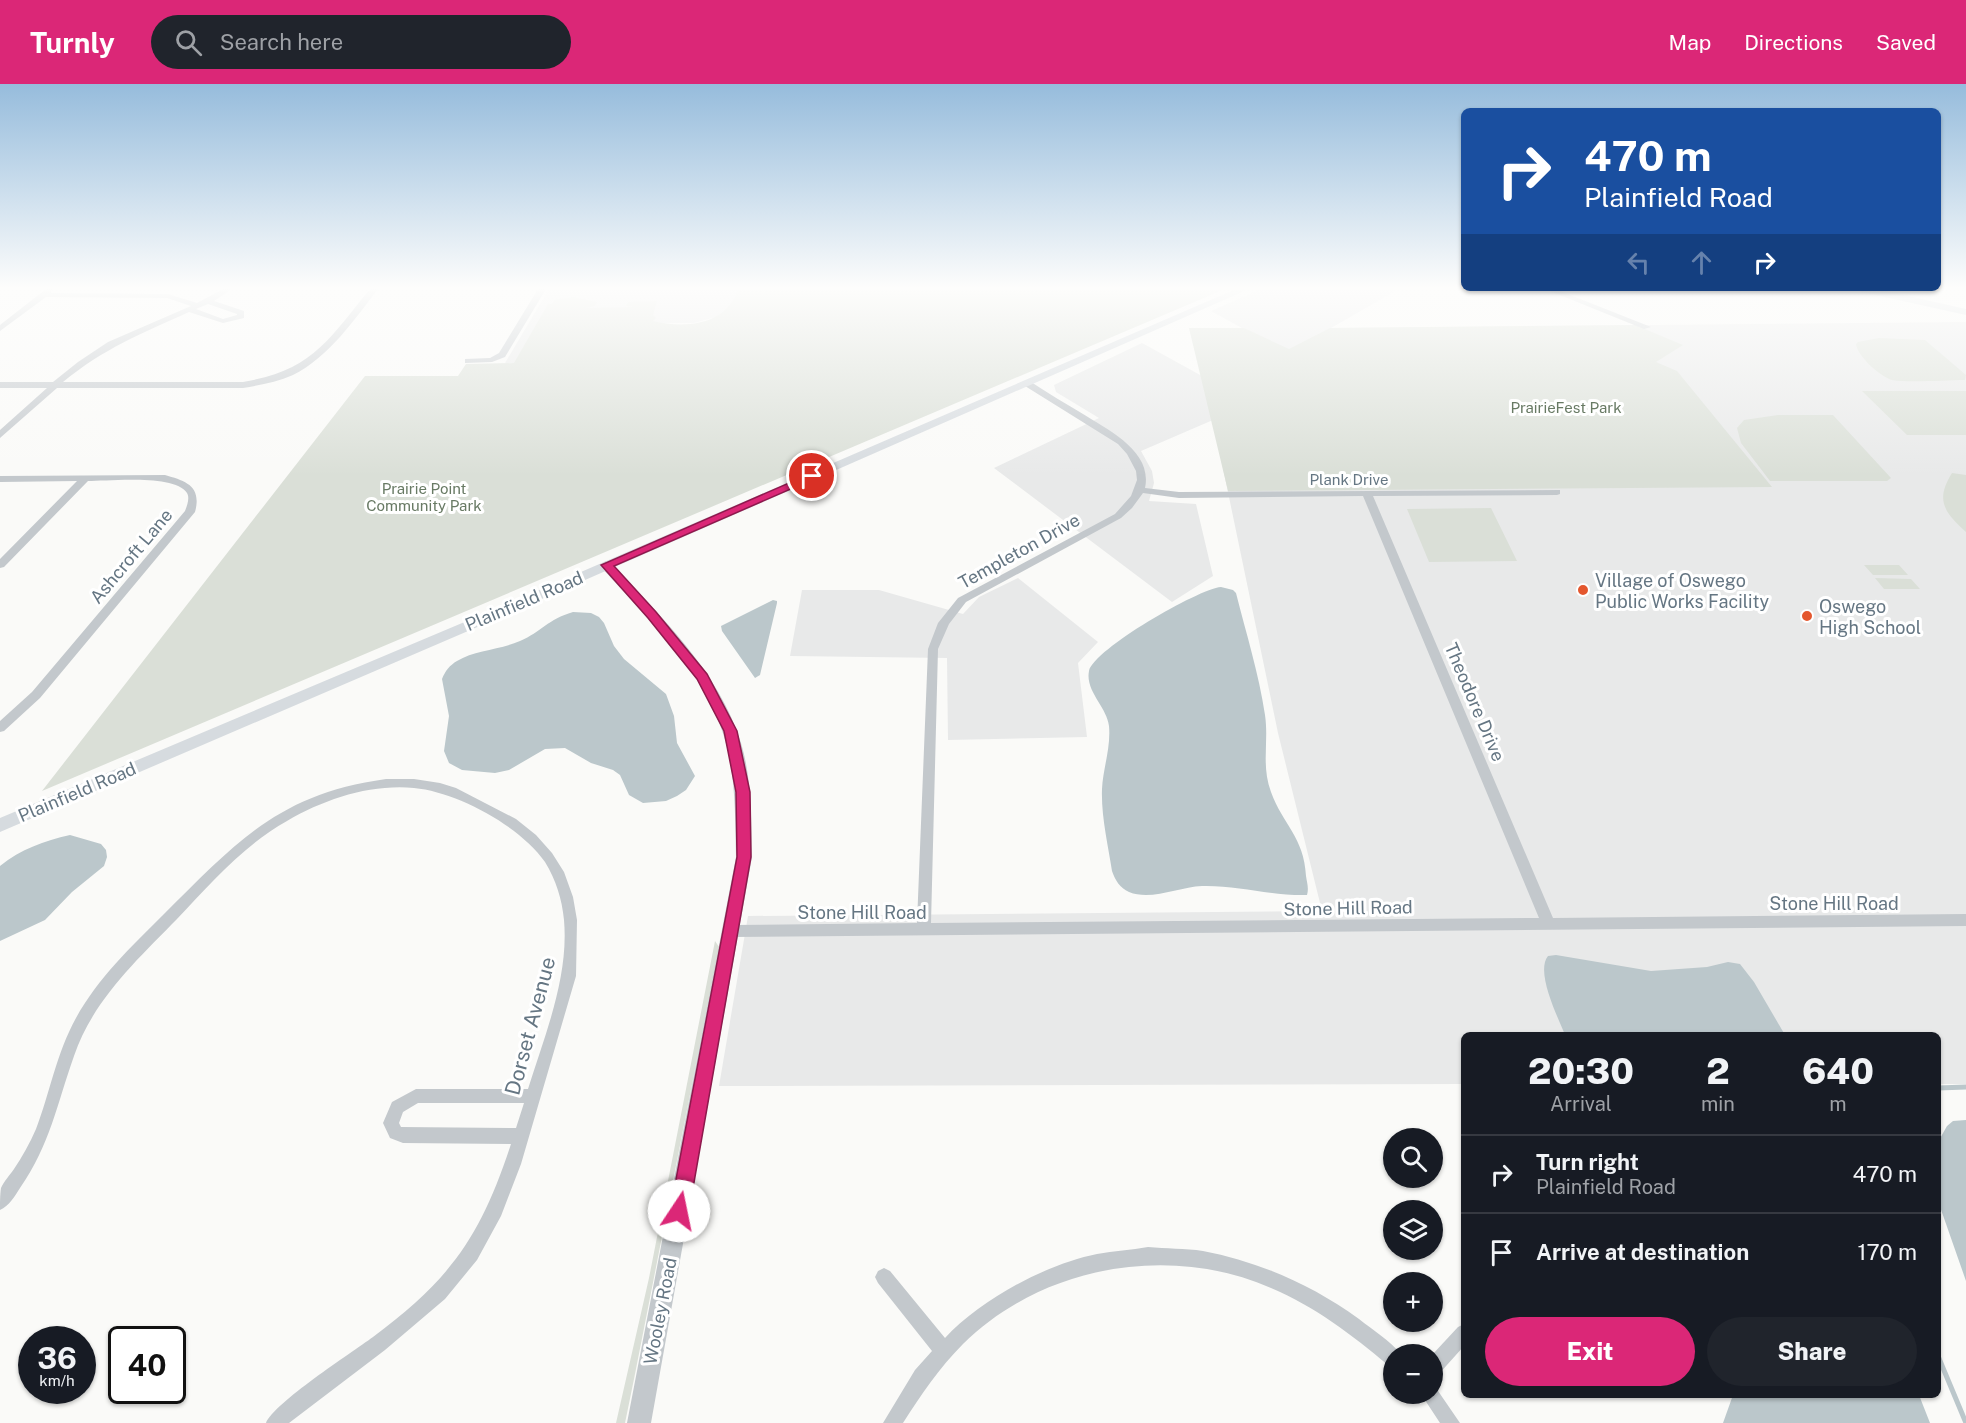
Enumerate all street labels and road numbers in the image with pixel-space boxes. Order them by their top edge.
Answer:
street label: Plank Drive [1310,471,1388,488]
street label: Ashcroft Lane [85,504,177,608]
street label: Templeton Drive [955,509,1083,593]
street label: Plainfield Road [462,567,586,635]
street label: Theodore Drive [1441,640,1509,764]
street label: Plainfield Road [15,758,139,826]
street label: Stone Hill Road [1769,893,1899,914]
street label: Stone Hill Road [1283,896,1413,920]
street label: Stone Hill Road [797,902,927,923]
street label: Dorset Avenue [500,954,560,1098]
street label: Wooley Road [639,1256,681,1366]

